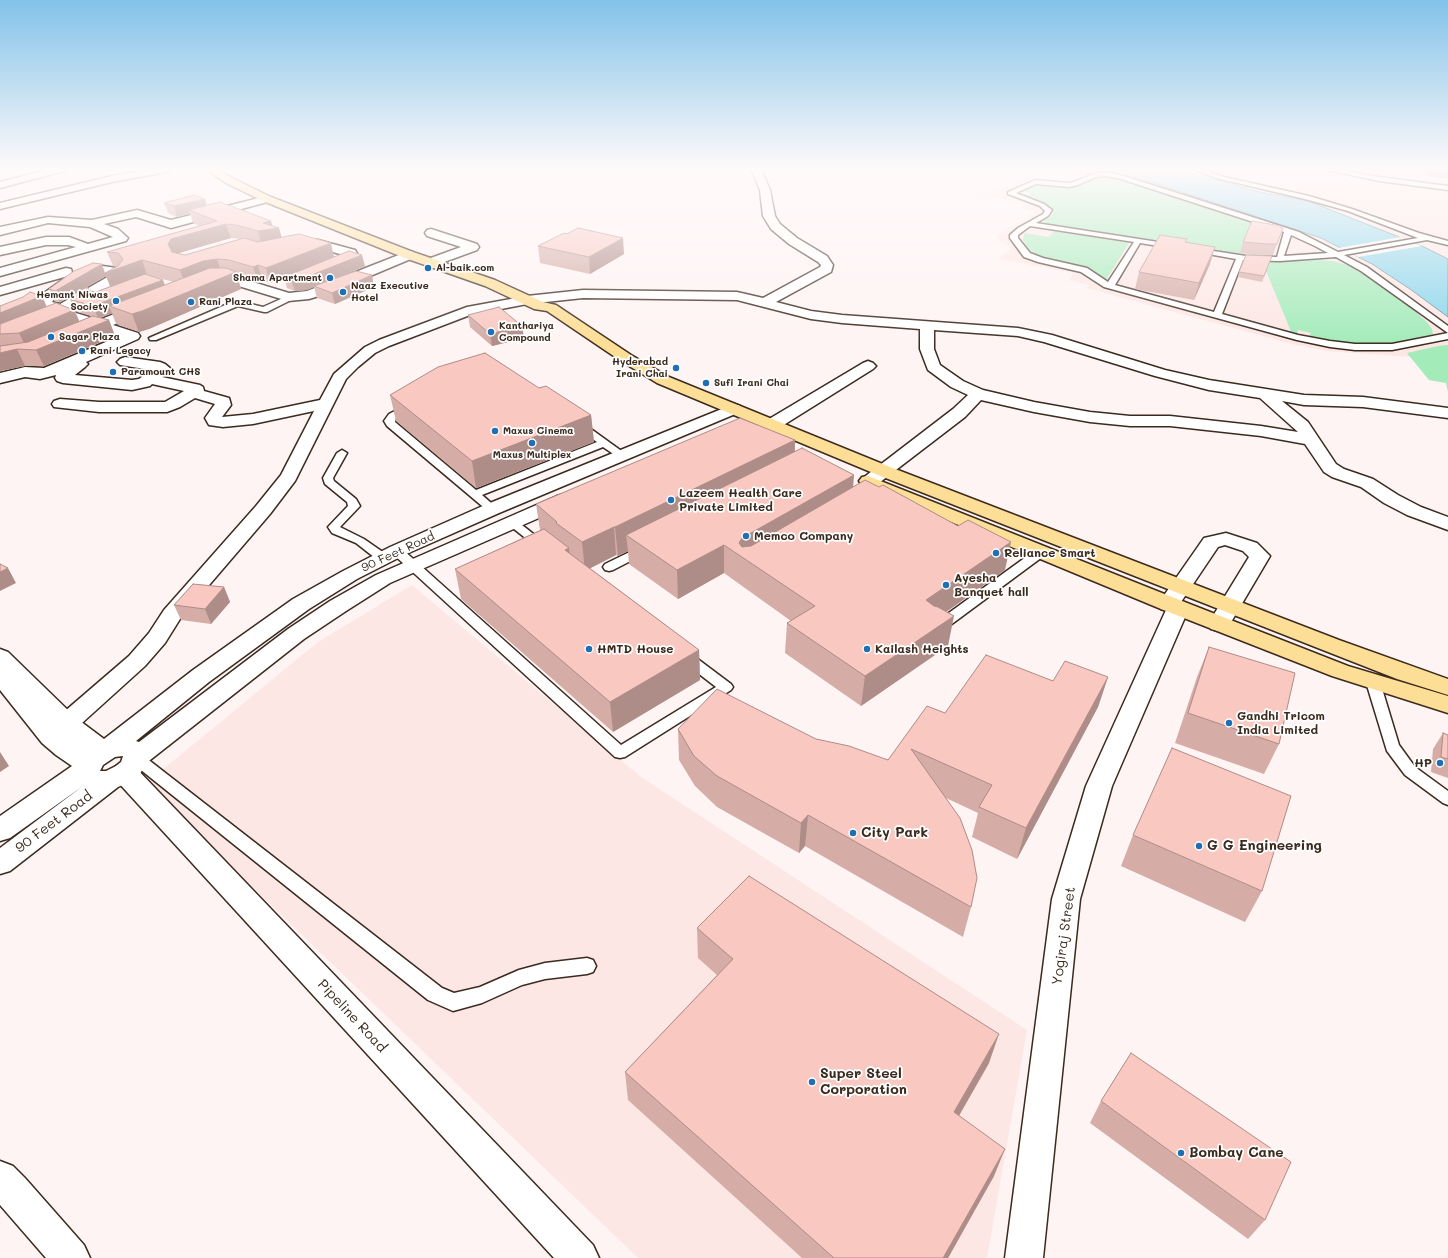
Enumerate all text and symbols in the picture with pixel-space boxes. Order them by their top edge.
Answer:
place label: Al-baik.com [436,262,494,274]
marker: Al-baik.com [423,263,433,273]
place label: Shama Apartment [233,272,322,284]
marker: Shama Apartment [325,273,335,283]
place label: Naaz Executive Hotel [351,280,429,304]
marker: Naaz Executive Hotel [338,287,348,297]
place label: Hemant Niwas Society [36,289,108,312]
marker: Hemant Niwas Society [111,296,121,306]
place label: Rani Plaza [199,296,252,308]
marker: Rani Plaza [186,297,196,307]
place label: Kanthariya Compound [499,320,554,344]
marker: Kanthariya Compound [486,327,496,337]
place label: Sagar Plaza [59,331,120,343]
marker: Sagar Plaza [46,332,56,342]
place label: Rani Legacy [90,345,151,357]
marker: Rani Legacy [77,346,87,356]
place label: Hyderabad Irani Chai [612,356,668,380]
marker: Hyderabad Irani Chai [671,363,681,373]
place label: Paramount CHS [121,366,201,378]
marker: Paramount CHS [108,367,118,377]
place label: Sufi Irani Chai [714,377,789,389]
marker: Sufi Irani Chai [701,378,711,388]
place label: Maxus Cinema [503,425,573,437]
marker: Maxus Cinema [490,426,500,436]
marker: Maxus Multiplex [527,438,537,448]
place label: Maxus Multiplex [493,449,571,461]
place label: Lazeem Health Care Private Limited [679,486,802,514]
marker: Lazeem Health Care Private Limited [666,495,676,505]
street label: 90 Feet Road [359,529,437,575]
place label: Memco Company [754,529,853,543]
marker: Memco Company [741,531,751,541]
place label: Reliance Smart [1004,546,1096,560]
marker: Reliance Smart [991,548,1001,558]
place label: Ayesha Banquet hall [954,571,1029,599]
marker: Ayesha Banquet hall [941,580,951,590]
place label: HMTD House [597,642,673,656]
place label: Kailash Heights [875,642,969,656]
marker: HMTD House [584,644,594,654]
marker: Kailash Heights [862,644,872,654]
place label: Gandhi Tricom India Limited [1237,709,1325,737]
marker: Gandhi Tricom India Limited [1224,718,1234,728]
place label: HP [1414,756,1432,770]
marker: HP [1435,758,1445,768]
street label: 90 Feet Road [12,788,96,856]
place label: City Park [861,825,928,841]
marker: City Park [848,828,858,838]
place label: G G Engineering [1207,838,1322,854]
marker: G G Engineering [1194,841,1204,851]
street label: Yogiraj Street [1049,886,1079,986]
street label: Pipeline Road [314,976,390,1056]
place label: Super Steel Corporation [820,1066,907,1098]
marker: Super Steel Corporation [807,1077,817,1087]
place label: Bombay Cane [1189,1145,1284,1161]
marker: Bombay Cane [1176,1148,1186,1158]

